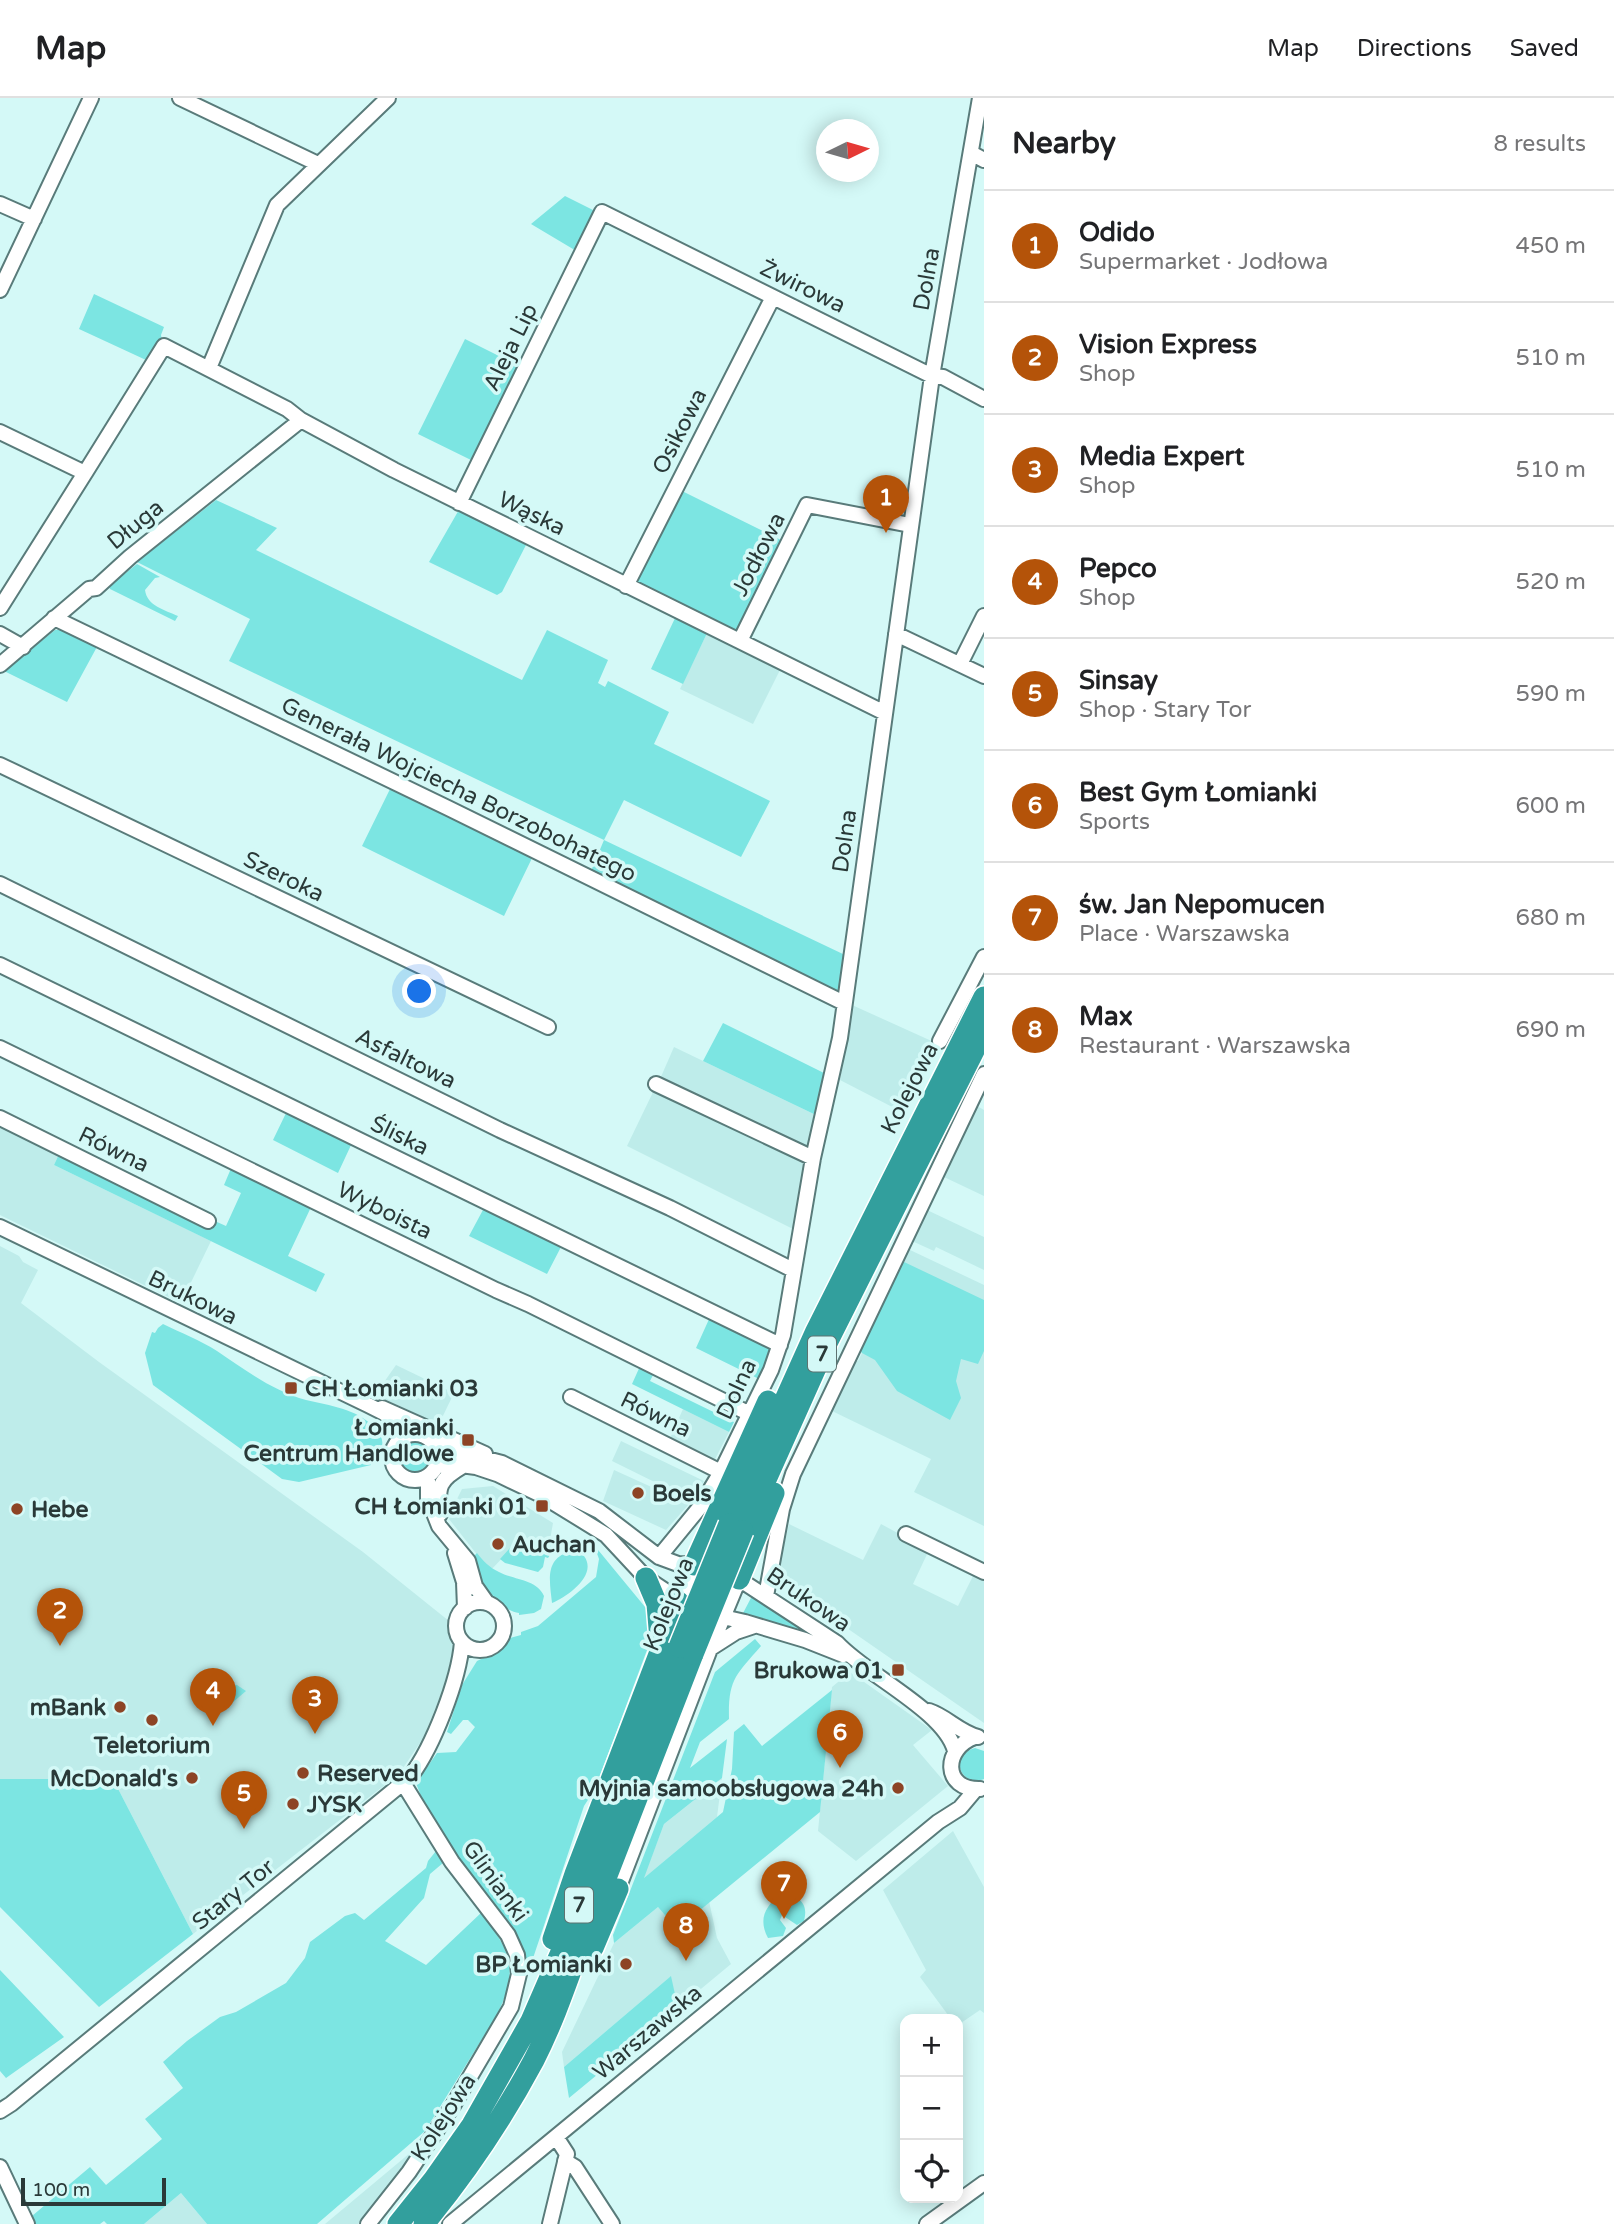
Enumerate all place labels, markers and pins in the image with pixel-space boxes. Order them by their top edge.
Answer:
pin: 1 [863,475,909,533]
place label: CH Łomianki 03 [305,1375,479,1403]
marker: CH Łomianki 03 [283,1380,299,1396]
place label: Łomianki Centrum Handlowe [244,1414,454,1468]
marker: Łomianki Centrum Handlowe [460,1432,476,1448]
place label: Boels [652,1480,712,1508]
marker: Boels [630,1485,646,1501]
place label: CH Łomianki 01 [354,1493,528,1521]
place label: Hebe [31,1496,89,1524]
marker: CH Łomianki 01 [534,1498,550,1514]
marker: Hebe [9,1501,25,1517]
place label: Auchan [512,1531,596,1559]
marker: Auchan [490,1536,506,1552]
pin: 2 [37,1588,83,1646]
place label: Brukowa 01 [753,1657,884,1685]
marker: Brukowa 01 [890,1662,906,1678]
pin: 4 [190,1668,236,1726]
pin: 3 [292,1676,338,1734]
place label: mBank [30,1694,106,1722]
marker: mBank [112,1699,128,1715]
pin: 6 [817,1710,863,1768]
marker: Teletorium [144,1712,160,1728]
place label: Teletorium [93,1732,210,1760]
place label: Reserved [317,1760,419,1788]
place label: McDonald's [50,1765,178,1793]
marker: Reserved [295,1765,311,1781]
marker: McDonald's [184,1770,200,1786]
pin: 5 [221,1771,267,1829]
place label: Myjnia samoobsługowa 24h [578,1775,884,1803]
marker: Myjnia samoobsługowa 24h [890,1780,906,1796]
place label: JYSK [306,1791,362,1819]
marker: JYSK [285,1796,301,1812]
pin: 7 [761,1861,807,1919]
pin: 8 [663,1903,709,1961]
place label: BP Łomianki [475,1951,612,1979]
marker: BP Łomianki [618,1956,634,1972]

